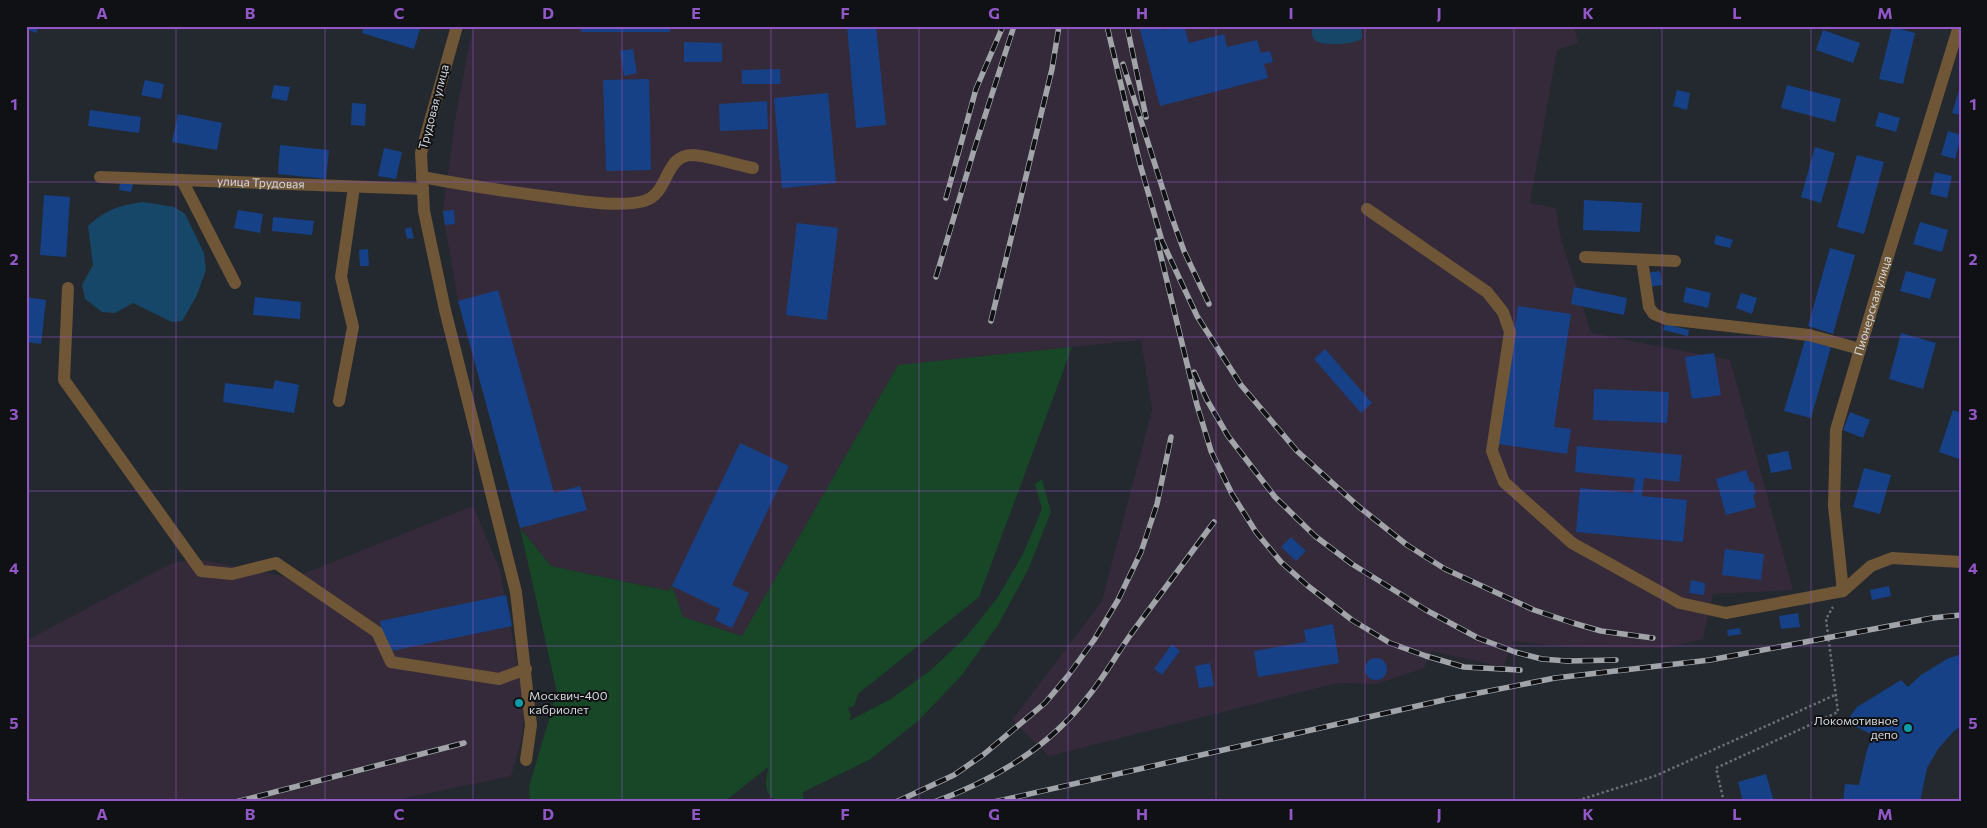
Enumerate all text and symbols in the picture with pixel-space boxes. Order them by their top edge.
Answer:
text: A [96,3,108,22]
text: B [245,3,256,22]
text: C [394,3,405,22]
text: D [542,3,554,22]
text: E [691,3,701,22]
text: F [840,3,850,22]
text: G [988,3,1000,22]
text: H [1136,3,1148,22]
text: I [1288,3,1294,22]
text: J [1436,3,1442,22]
text: K [1582,3,1594,22]
text: L [1732,3,1742,22]
text: M [1877,3,1893,22]
street label: Трудовая улица [415,63,451,151]
text: 1 [10,94,18,113]
text: 1 [1969,94,1977,113]
street label: улица Трудовая [217,173,305,191]
text: 2 [9,249,19,268]
text: 2 [1968,249,1978,268]
street label: Пионерская улица [1851,254,1894,357]
text: 3 [9,404,19,423]
text: 3 [1968,404,1978,423]
text: 4 [9,558,19,577]
text: 4 [1968,558,1978,577]
place label: Москвич-400 кабриолет [529,688,608,716]
marker: Москвич-400 кабриолет [513,697,525,709]
text: 5 [9,713,19,732]
place label: Локомотивное депо [1814,713,1898,741]
text: 5 [1968,713,1978,732]
marker: Локомотивное депо [1902,722,1914,734]
text: A [96,804,108,823]
text: B [245,804,256,823]
text: C [394,804,405,823]
text: D [542,804,554,823]
text: E [691,804,701,823]
text: F [840,804,850,823]
text: G [988,804,1000,823]
text: H [1136,804,1148,823]
text: I [1288,804,1294,823]
text: J [1436,804,1442,823]
text: K [1582,804,1594,823]
text: L [1732,804,1742,823]
text: M [1877,804,1893,823]

